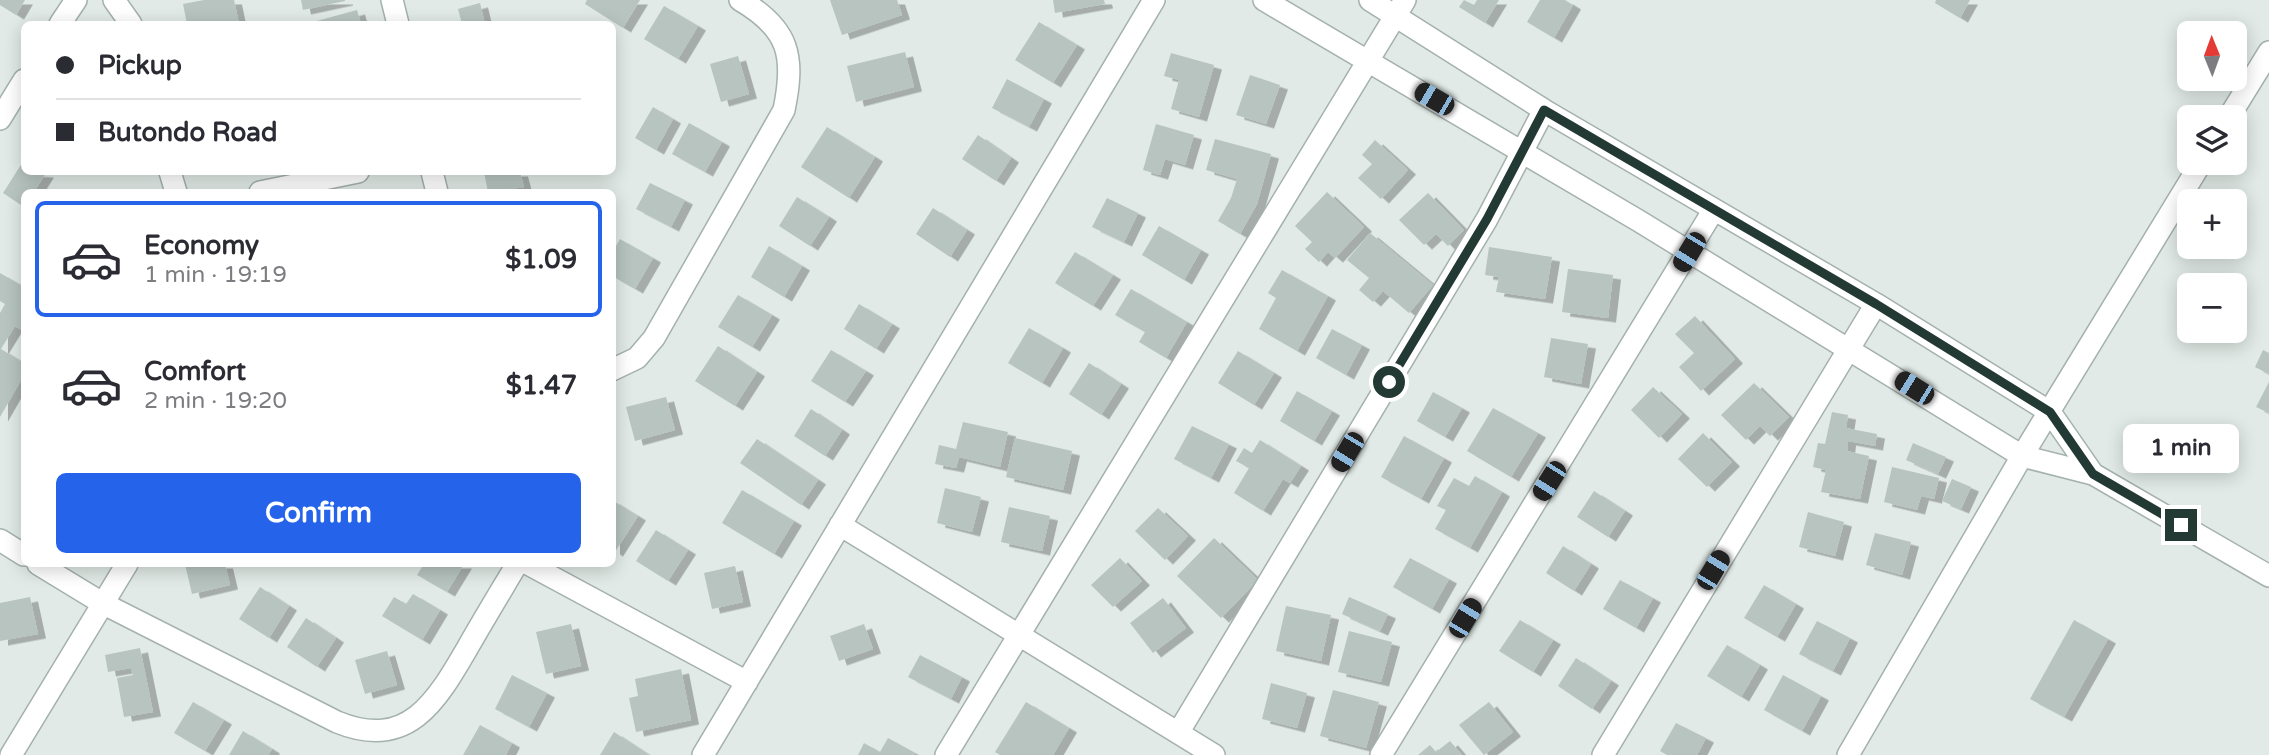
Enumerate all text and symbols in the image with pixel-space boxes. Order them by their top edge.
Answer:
north arrow [2177,21,2247,91]
map controls [2177,21,2247,343]
text: Pickup [98,50,182,81]
car [1411,79,1458,119]
button: layers [2177,105,2247,175]
text: Butondo Road [98,117,277,148]
button: + [2177,189,2247,259]
icon: car [60,228,123,291]
car [1670,229,1709,275]
text: Economy [144,230,259,261]
text: $1.09 [505,244,577,275]
text: 1 min · 19:19 [144,261,287,289]
button: − [2177,273,2247,343]
icon: car [60,354,123,417]
text: Comfort [144,356,246,387]
route start [1373,366,1405,398]
car [1891,368,1938,408]
text: $1.47 [506,370,577,401]
text: 2 min · 19:20 [144,387,287,415]
callout: 1 min [2123,424,2239,472]
car [1328,429,1367,475]
text: 1 min [2150,434,2212,462]
car [1529,458,1570,504]
button: Confirm [56,473,581,553]
route end [2165,509,2197,541]
car [1694,547,1733,593]
car [1446,595,1485,641]

